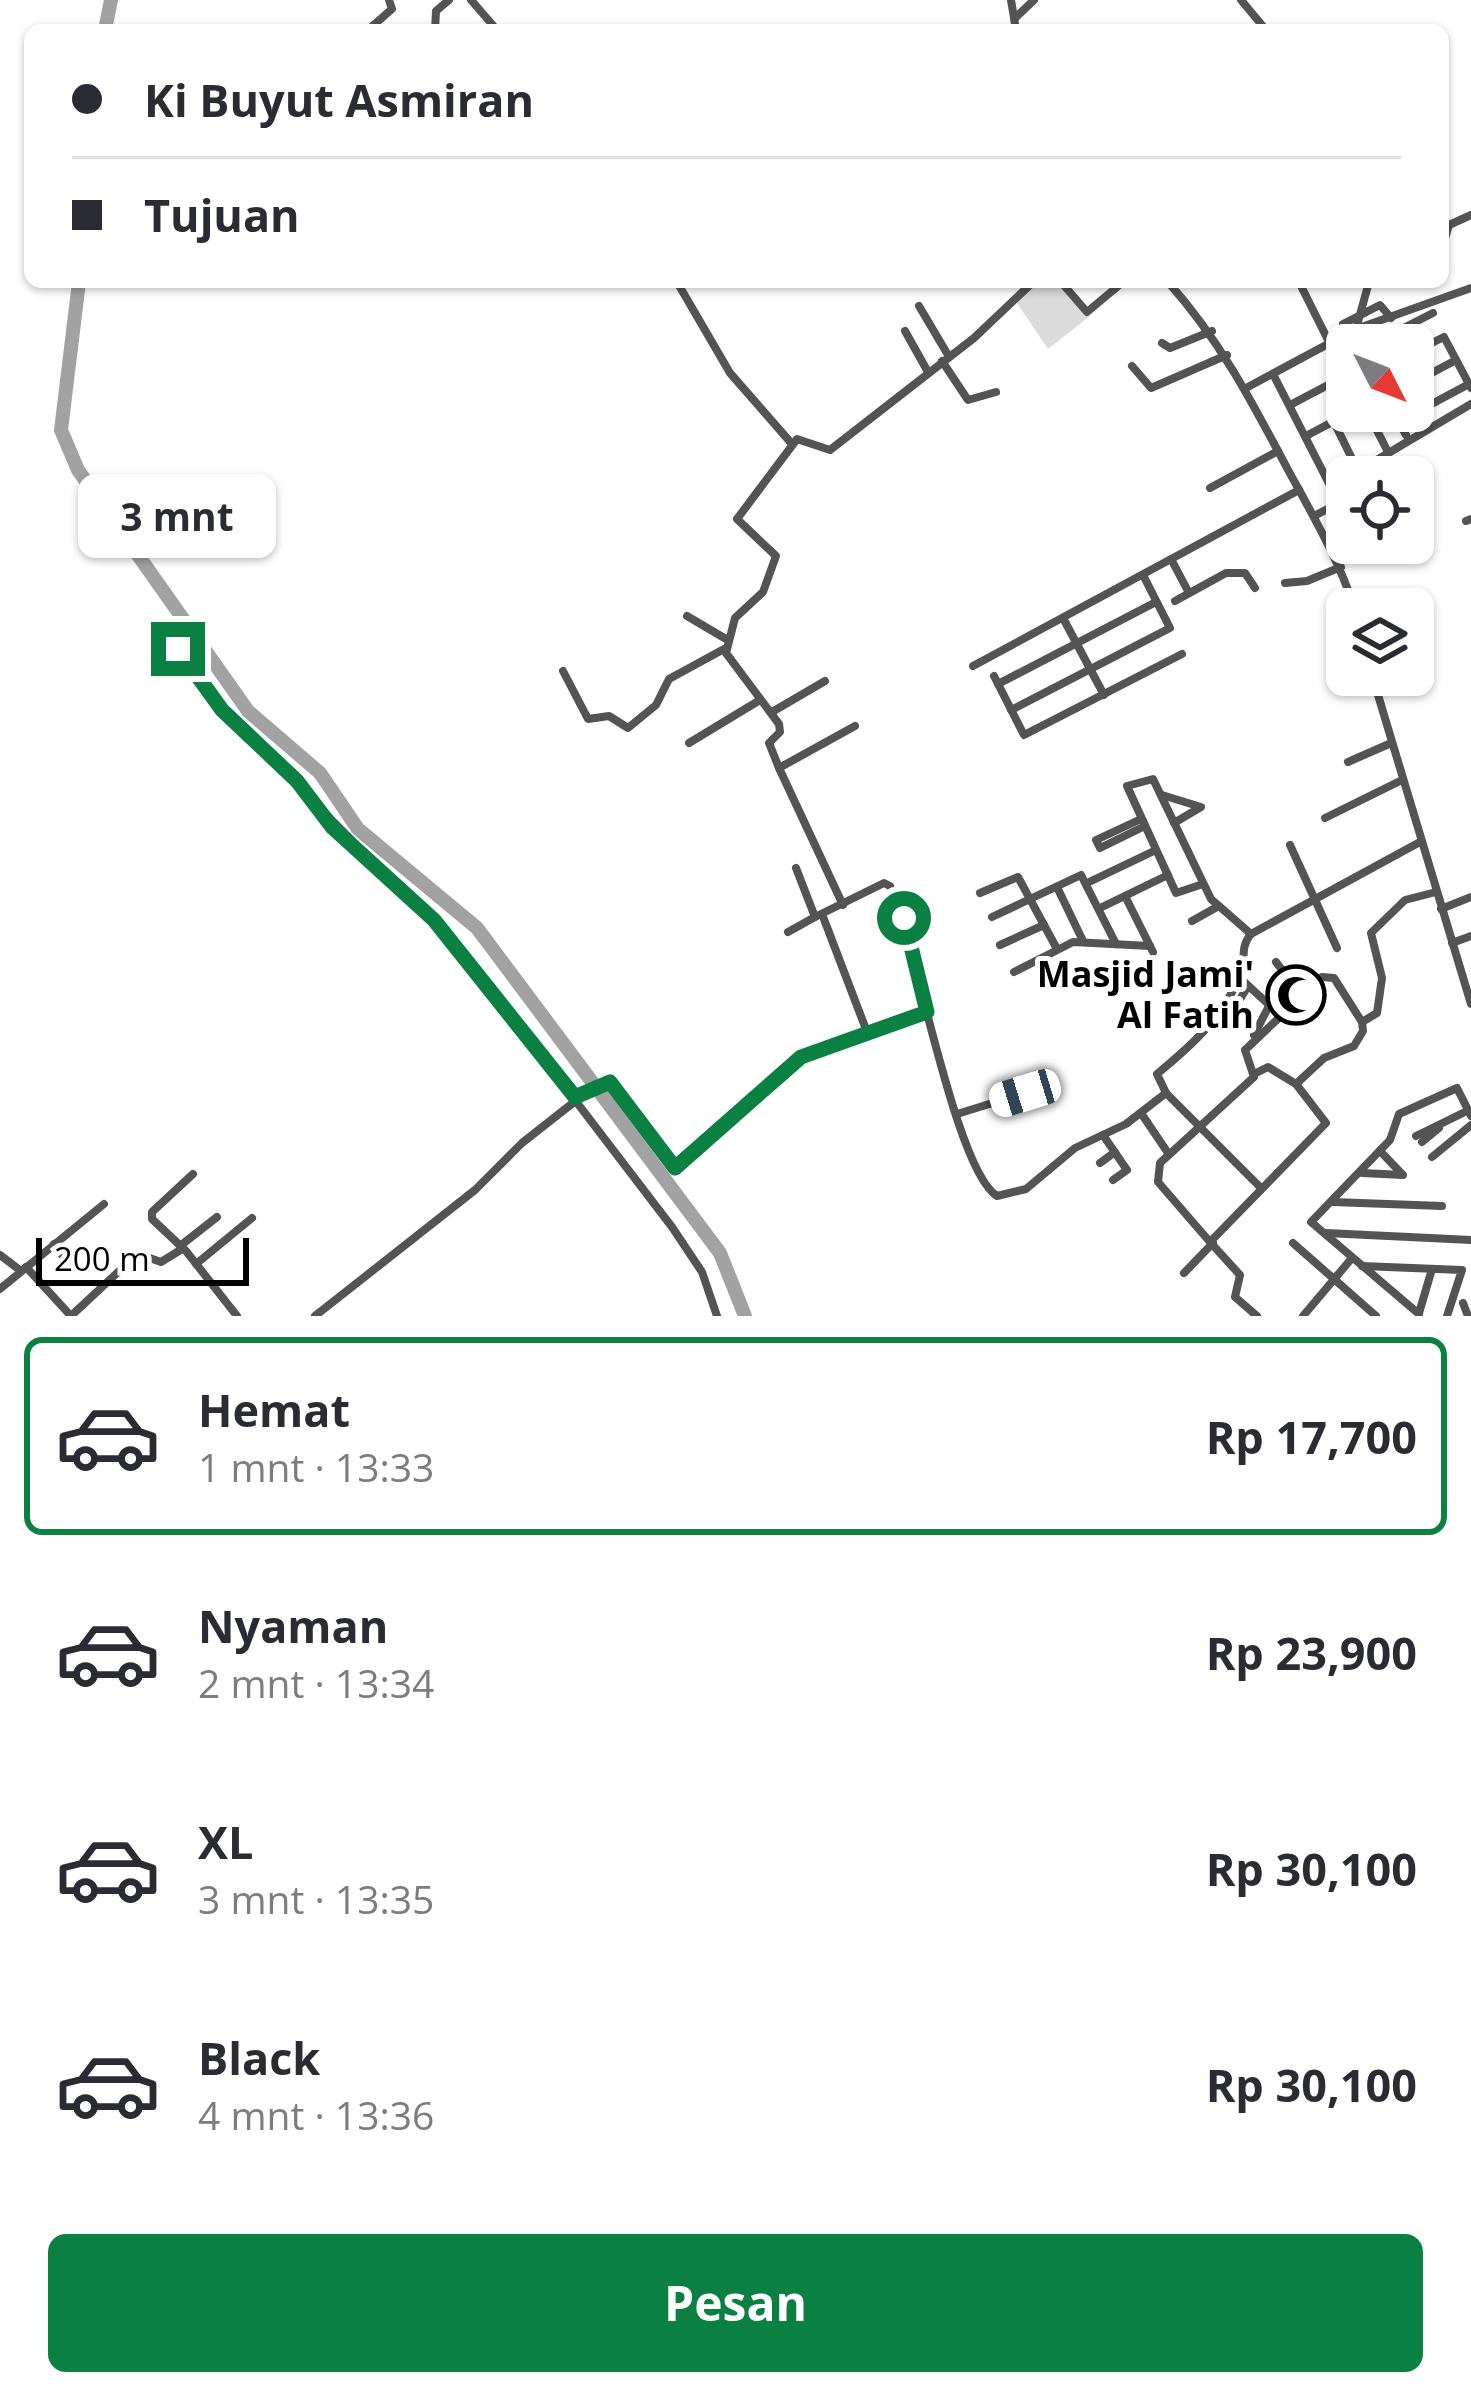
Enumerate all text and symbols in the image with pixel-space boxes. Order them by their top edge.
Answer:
text: Ki Buyut Asmiran [144,69,534,130]
text: Tujuan [144,184,300,245]
north arrow [1326,324,1434,432]
map controls [1326,324,1434,696]
button: locate [1326,456,1434,564]
callout: 3 mnt [79,475,277,559]
text: 3 mnt [120,489,234,542]
button: layers [1326,588,1434,696]
route end [151,622,205,676]
route start [877,891,931,945]
place label: Masjid Jami' Al Fatih [1037,949,1254,1039]
mosque icon: Masjid Jami' Al Fatih [1265,964,1327,1026]
car [985,1065,1065,1121]
scale bar [36,1232,249,1285]
text: 200 m [54,1236,150,1281]
text: Hemat [198,1379,350,1440]
icon: car [54,1382,162,1490]
text: Rp 17,700 [1206,1406,1417,1467]
text: 1 mnt · 13:33 [198,1440,434,1493]
text: Nyaman [198,1595,388,1656]
icon: car [54,1598,162,1706]
text: Rp 23,900 [1206,1622,1417,1683]
text: 2 mnt · 13:34 [198,1656,434,1709]
text: XL [198,1811,253,1872]
icon: car [54,1814,162,1922]
text: Rp 30,100 [1206,1838,1417,1899]
text: 3 mnt · 13:35 [198,1872,434,1925]
text: Black [198,2027,320,2088]
icon: car [54,2030,162,2138]
text: Rp 30,100 [1206,2054,1417,2115]
text: 4 mnt · 13:36 [198,2088,434,2141]
button: Pesan [48,2234,1423,2372]

